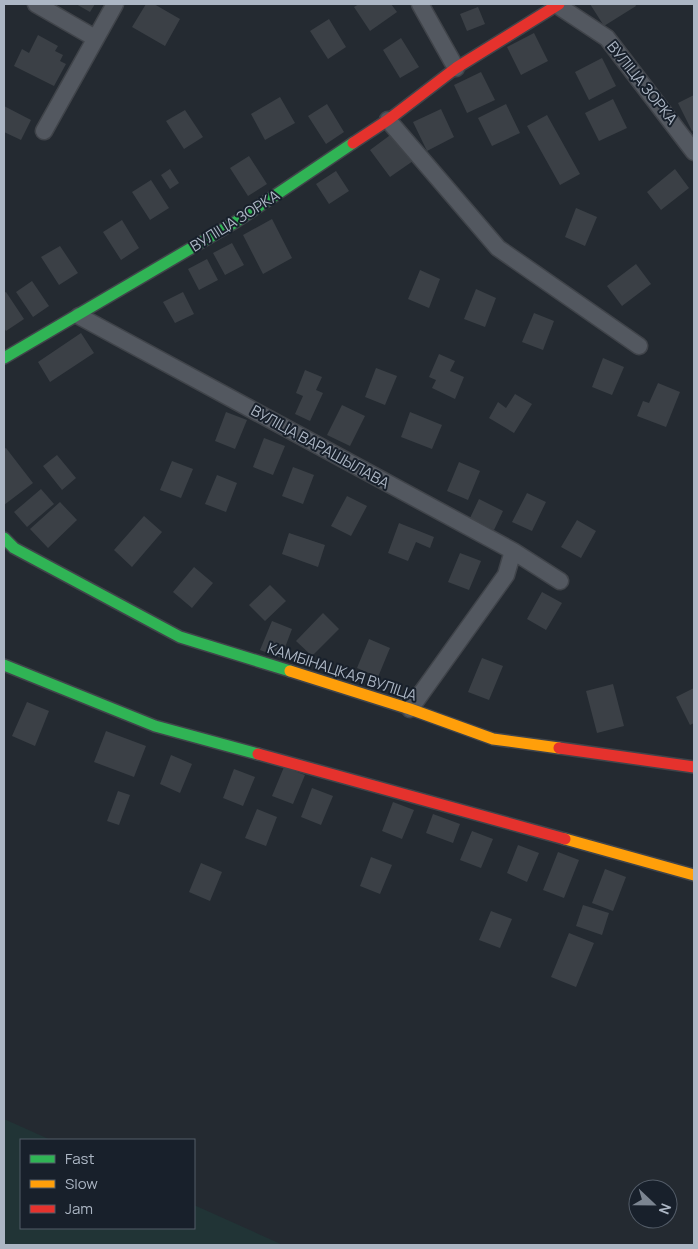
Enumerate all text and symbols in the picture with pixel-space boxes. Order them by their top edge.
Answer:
street label: ВУЛІЦА ЗОРКА [602,37,683,129]
street label: ВУЛІЦА ЗОРКА [186,185,284,256]
street label: ВУЛІЦА ВАРАШЫЛАВА [247,400,394,494]
street label: КАМБІНАЦКАЯ ВУЛІЦА [265,637,420,706]
legend [20,1139,195,1229]
text: Fast [65,1148,94,1169]
text: Slow [65,1173,98,1194]
north arrow [628,1179,678,1229]
text: Jam [65,1198,93,1219]
text: N [655,1201,676,1217]

